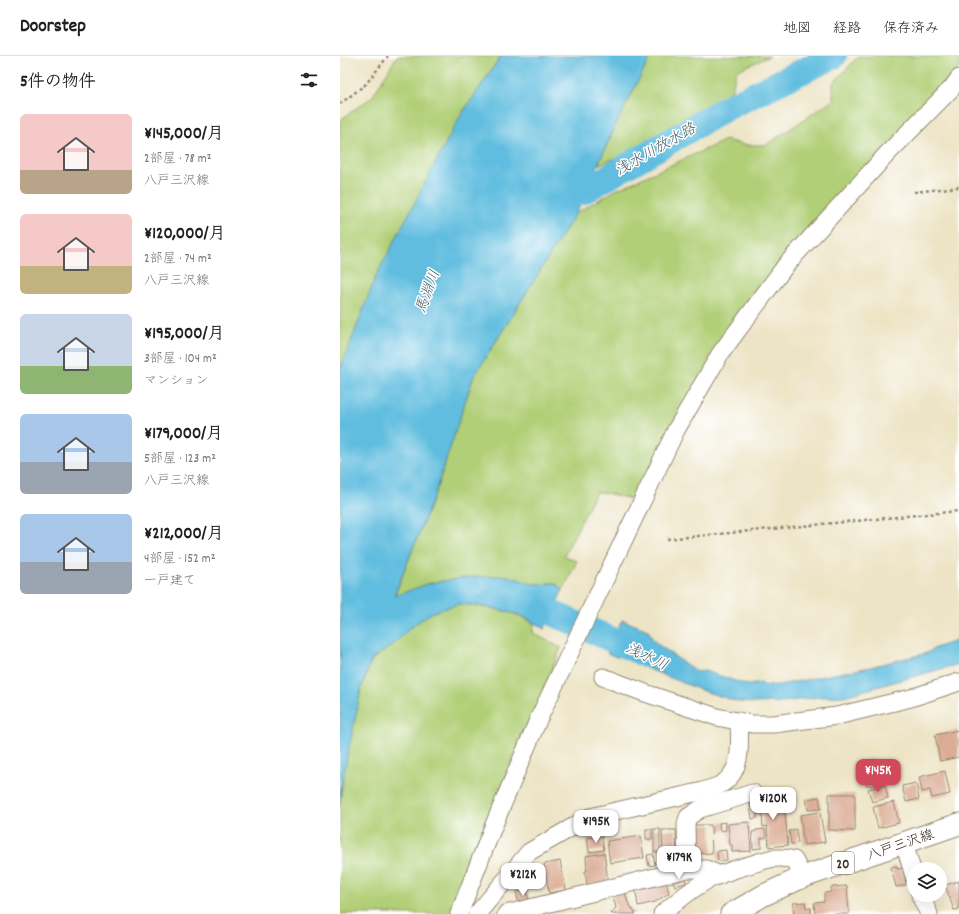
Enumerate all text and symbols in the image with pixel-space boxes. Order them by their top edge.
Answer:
text: Doorstep [20,14,86,41]
text: 地図 [783,19,811,39]
text: 経路 [833,19,861,39]
text: 保存済み [883,19,939,39]
icon: filters [298,69,320,91]
text: 5件の物件 [20,71,96,95]
water label: 浅水川放水路 [612,118,701,183]
text: ¥145,000/月 [144,123,224,147]
icon: home [52,130,100,178]
text: 2部屋 · 78 m² [144,150,211,169]
text: 八戸三沢線 [144,172,209,191]
text: ¥120,000/月 [144,223,226,247]
icon: home [52,230,100,278]
text: 2部屋 · 74 m² [144,250,212,269]
water label: 馬淵川 [411,267,447,317]
text: 八戸三沢線 [144,272,209,291]
text: ¥195,000/月 [144,323,224,347]
icon: home [52,330,100,378]
text: 3部屋 · 104 m² [144,350,217,369]
text: マンション [144,372,208,391]
text: ¥179,000/月 [144,423,223,447]
icon: home [52,430,100,478]
text: 5部屋 · 123 m² [144,450,216,469]
text: 八戸三沢線 [144,472,209,491]
text: ¥212,000/月 [144,523,224,547]
icon: home [52,530,100,578]
text: 4部屋 · 152 m² [144,550,216,569]
text: 一戸建て [144,572,196,591]
water label: 浅水川 [621,638,671,677]
pin: ¥145K [850,759,906,793]
text: ¥145K [865,762,891,781]
pin: ¥120K [745,787,801,821]
text: ¥120K [759,790,787,809]
pin: ¥195K [568,810,624,844]
text: ¥195K [582,813,610,832]
street label: 八戸三沢線 [864,825,937,867]
pin: ¥179K [651,846,707,880]
text: ¥179K [666,849,692,868]
road number: 20 [832,852,854,874]
map controls [907,862,947,902]
button: layers [907,862,947,902]
pin: ¥212K [495,863,551,897]
text: ¥212K [510,866,536,885]

